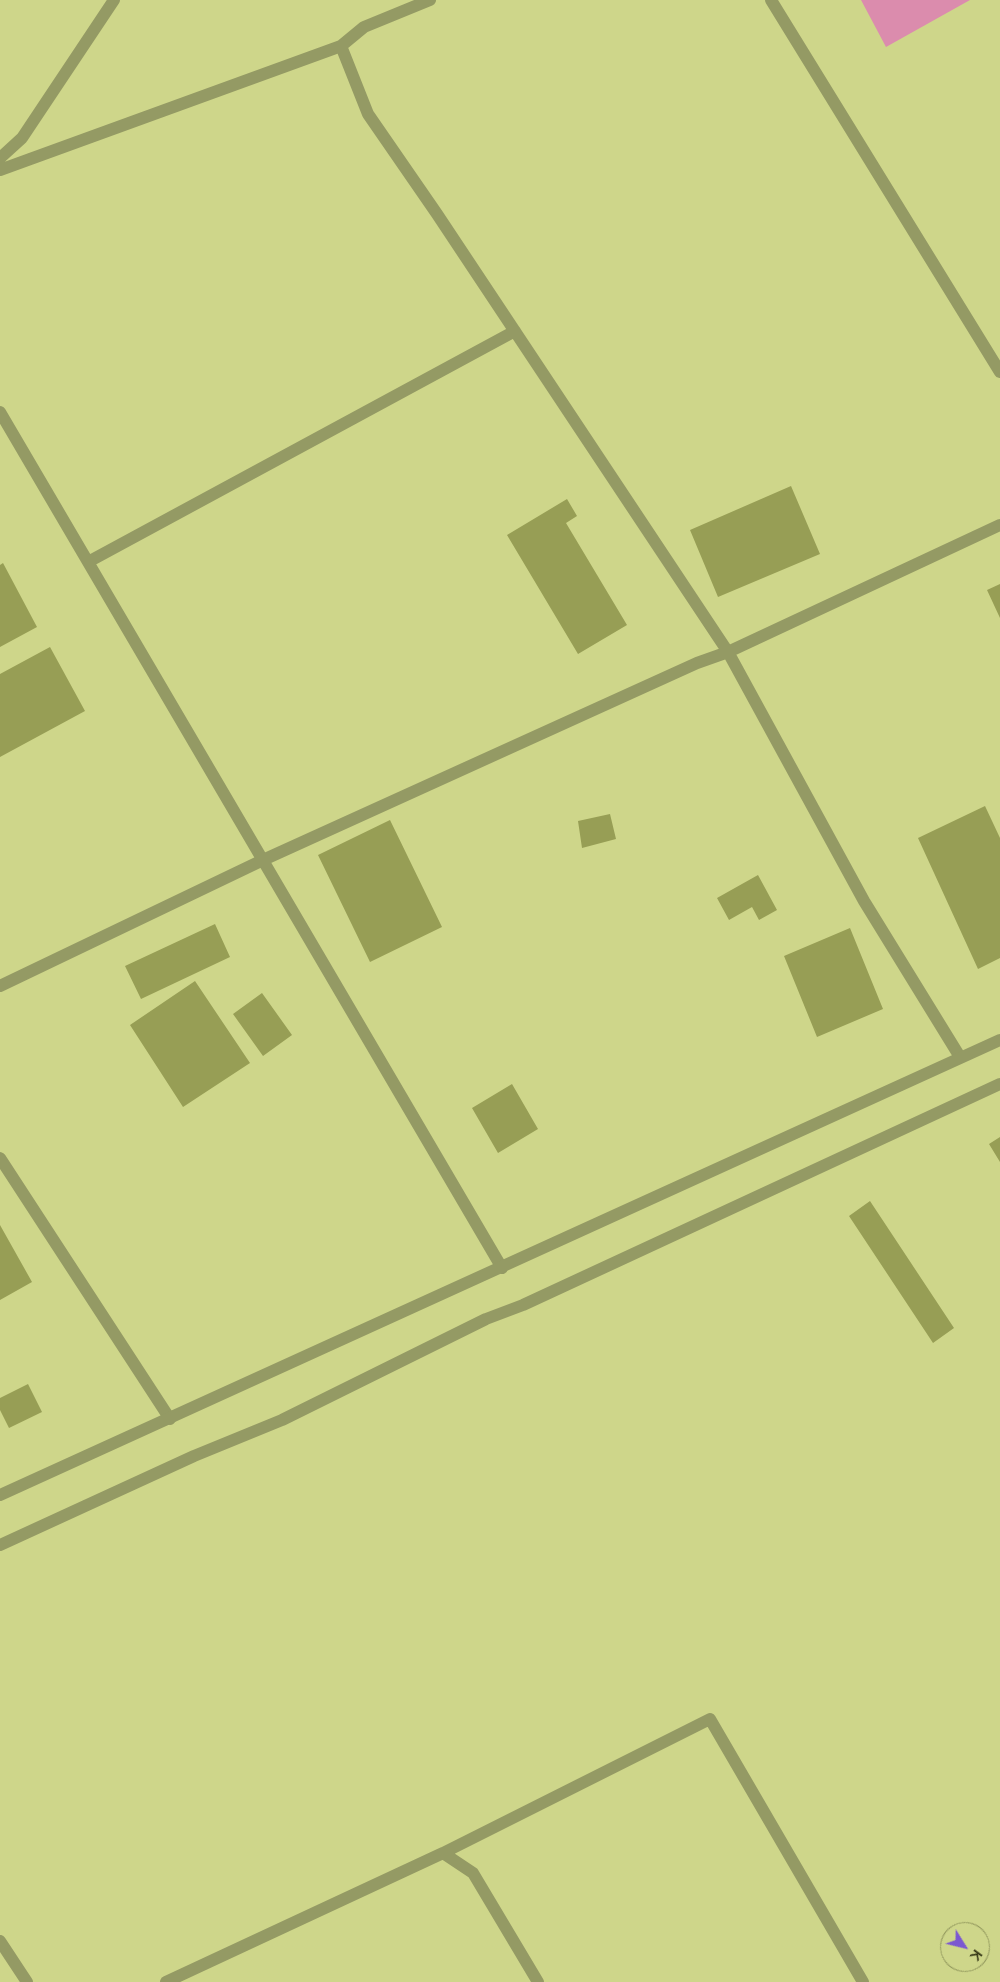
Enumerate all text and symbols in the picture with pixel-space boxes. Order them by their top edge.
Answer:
north arrow [940,1922,990,1972]
text: K [966,1946,986,1964]

